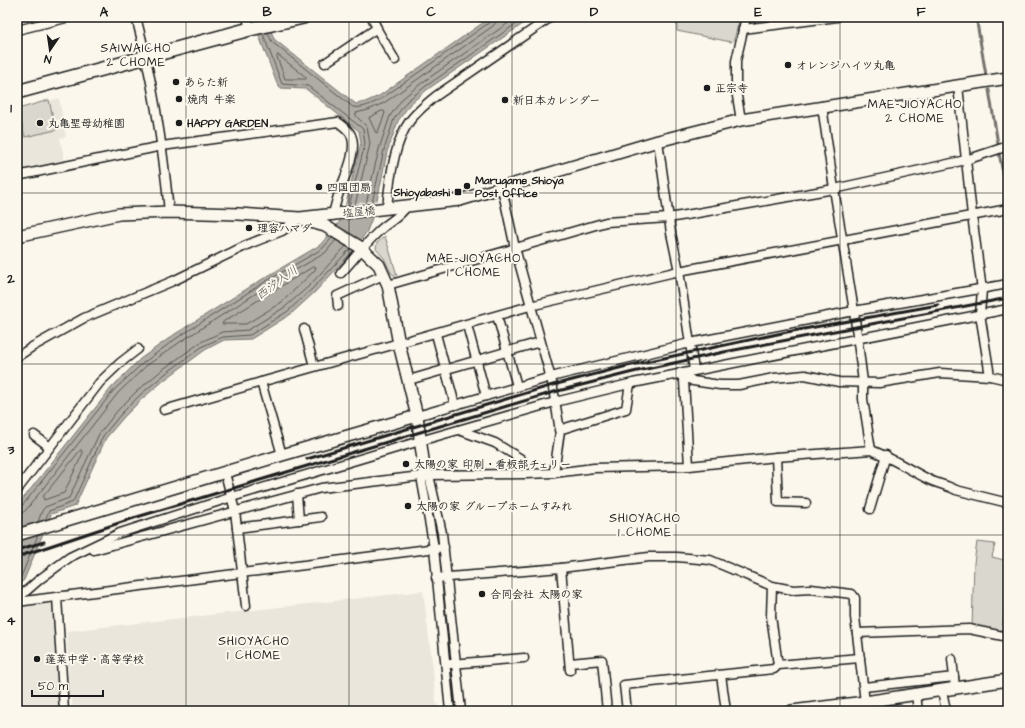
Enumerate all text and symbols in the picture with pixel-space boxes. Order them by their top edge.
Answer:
text: A [100,3,109,21]
text: B [262,3,272,21]
text: C [426,3,436,21]
text: D [590,3,599,21]
text: E [754,3,762,21]
text: F [916,3,926,21]
north arrow [30,30,70,70]
district label: SAIWAICHO 2 CHOME [101,40,171,71]
text: N [43,51,53,67]
place label: オレンジハイツ丸亀 [796,58,895,73]
marker: オレンジハイツ丸亀 [783,60,793,70]
place label: あらた新 [184,75,228,90]
marker: あらた新 [171,77,181,87]
place label: 正宗寺 [715,81,748,96]
marker: 正宗寺 [702,83,712,93]
place label: 焼肉 牛楽 [187,92,235,107]
place label: 新日本カレンダー [513,93,600,108]
marker: 焼肉 牛楽 [174,94,184,104]
marker: 新日本カレンダー [500,95,510,105]
district label: MAE-JIOYACHO 2 CHOME [868,96,962,127]
text: 1 [10,99,12,117]
place label: 丸亀聖母幼稚園 [48,116,125,131]
place label: HAPPY GARDEN [186,116,268,131]
marker: 丸亀聖母幼稚園 [35,118,45,128]
marker: HAPPY GARDEN [174,118,184,128]
place label: Marugame Shioya Post Office [475,173,564,201]
place label: 四国団扇 [327,180,371,195]
marker: Marugame Shioya Post Office [462,181,472,191]
marker: 四国団扇 [314,182,324,192]
place label: Shioyabashi [393,185,450,202]
marker: Shioyabashi [453,187,463,197]
street label: 塩屋橋 [342,203,376,221]
place label: 理容ハマダ [257,221,312,236]
marker: 理容ハマダ [244,223,254,233]
district label: MAE-JIOYACHO 1 CHOME [427,250,521,281]
water label: 西汐入川 [253,262,301,304]
text: 2 [6,270,15,288]
text: 3 [7,441,15,459]
place label: 太陽の家 印刷・看板部チェリー [414,457,571,472]
marker: 太陽の家 印刷・看板部チェリー [401,459,411,469]
place label: 太陽の家 グループホームすみれ [416,499,572,514]
marker: 太陽の家 グループホームすみれ [403,501,413,511]
district label: SHIOYACHO 1 CHOME [609,510,681,541]
place label: 合同会社 太陽の家 [490,587,582,602]
marker: 合同会社 太陽の家 [477,589,487,599]
text: 4 [7,612,16,630]
district label: SHIOYACHO 1 CHOME [218,633,290,664]
place label: 蓬莱中学・高等学校 [45,652,144,667]
marker: 蓬莱中学・高等学校 [32,654,42,664]
scale bar [32,672,103,698]
text: 50 m [38,678,69,695]

